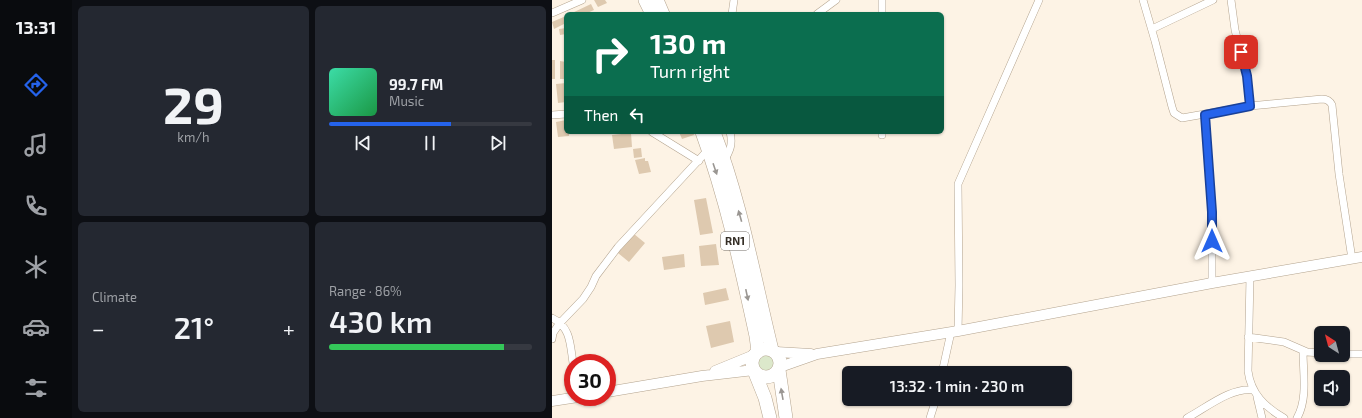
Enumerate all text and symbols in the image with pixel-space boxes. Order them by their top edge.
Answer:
text: 13:31 [16,16,56,38]
text: 130 m [650,26,726,60]
icon: right [584,28,636,80]
pin [1224,35,1258,69]
icon: arrive [1230,41,1252,63]
text: Turn right [650,60,730,82]
icon: directions [22,71,50,99]
text: 29 [163,72,224,134]
text: 99.7 FM [389,75,443,93]
text: Music [389,93,424,109]
icon: left [626,104,648,126]
text: Then [584,106,618,124]
text: km/h [177,129,210,145]
icon: music [22,131,50,159]
icon: previous [352,132,374,154]
icon: pause [419,132,441,154]
icon: next [487,132,509,154]
one-way arrow [712,163,718,175]
icon: phone [22,192,50,220]
one-way arrow [737,210,743,222]
position arrow [1191,220,1233,262]
road number: RN1 [721,232,749,250]
icon: climate [22,253,50,281]
text: Range · 86% [329,283,402,299]
one-way arrow [744,288,750,301]
text: Climate [92,289,137,305]
text: 430 km [329,303,432,339]
text: 21° [174,309,214,345]
icon: car [22,313,50,341]
text: − [92,315,105,341]
text: + [283,315,295,341]
north arrow [1314,326,1350,362]
map controls [1314,326,1350,406]
speed limit sign: 30 [564,354,616,406]
button: sound [1314,370,1350,406]
icon: filters [22,374,50,402]
text: 13:32 · 1 min · 230 m [890,377,1024,395]
one-way arrow [779,388,785,400]

